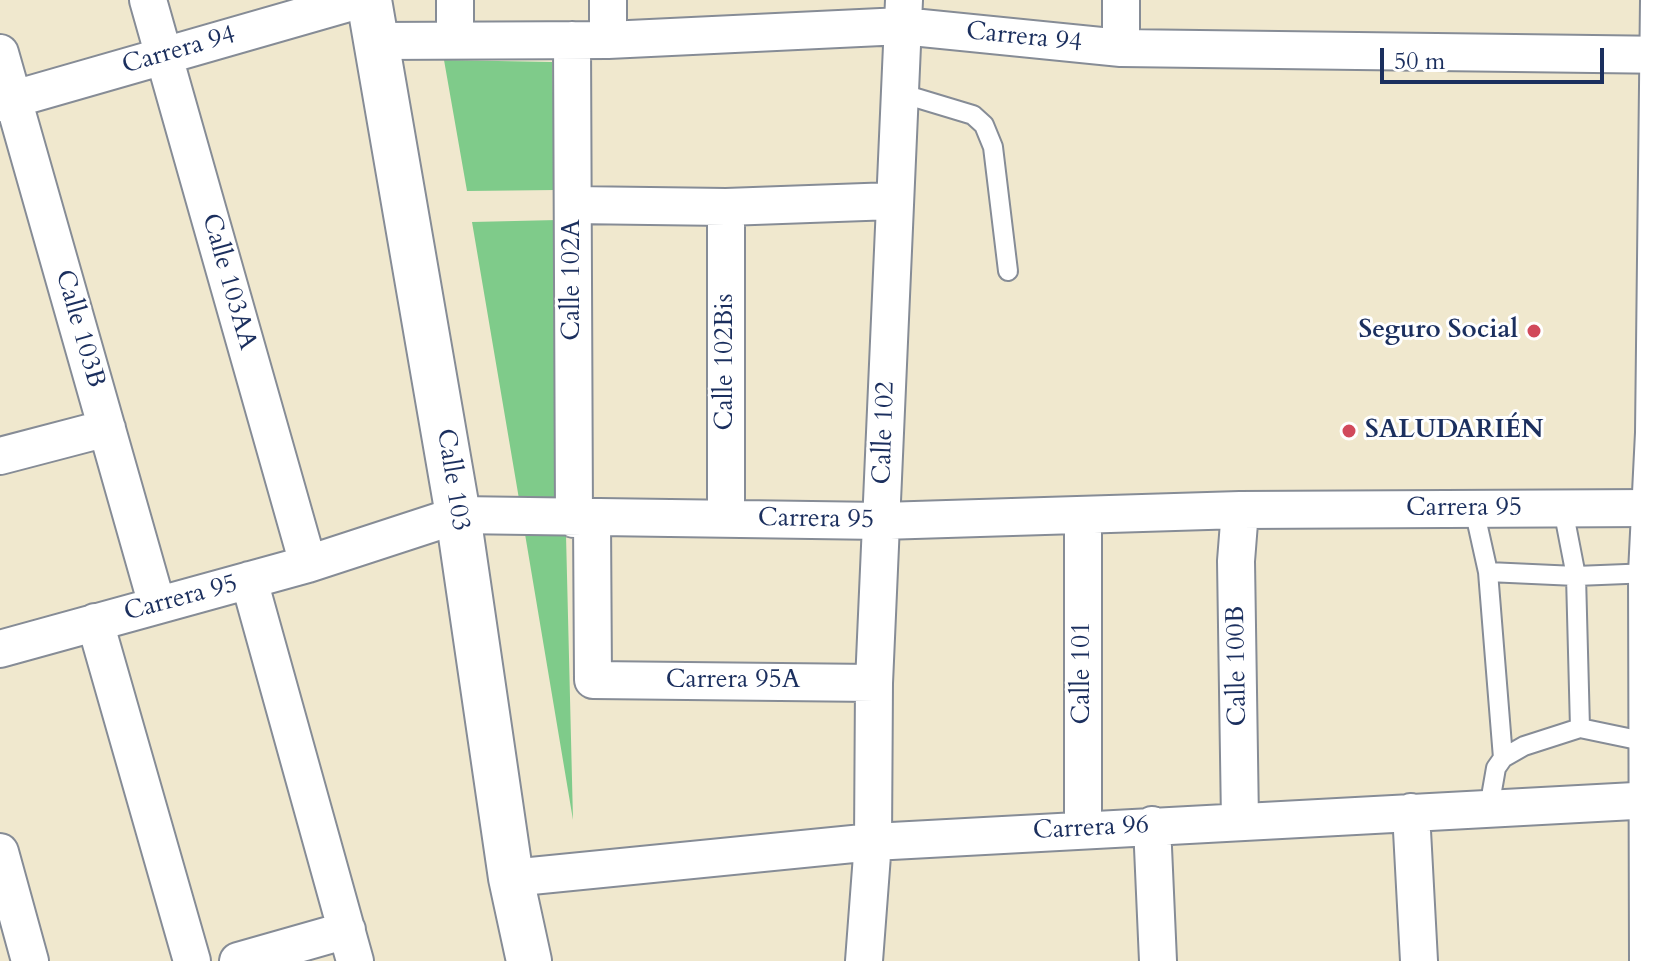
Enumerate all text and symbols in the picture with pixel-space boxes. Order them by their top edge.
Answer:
street label: Carrera 94 [965,16,1083,60]
street label: Carrera 94 [119,20,239,82]
scale bar [1384,32,1608,82]
text: 50 m [1394,45,1445,78]
street label: Calle 103AA [194,210,262,354]
street label: Calle 102A [557,219,589,341]
street label: Calle 103B [47,267,111,391]
street label: Calle 102Bis [710,294,742,430]
place label: Seguro Social [1359,315,1518,347]
marker: Seguro Social [1525,322,1543,340]
street label: Calle 102 [868,381,902,485]
place label: SALUDARIÉN [1365,415,1544,447]
marker: SALUDARIÉN [1340,422,1358,440]
street label: Calle 103 [429,427,475,533]
street label: Carrera 95 [1406,493,1522,525]
street label: Carrera 95 [758,503,874,537]
street label: Carrera 95 [121,569,241,629]
street label: Calle 100B [1221,605,1255,727]
street label: Calle 101 [1067,621,1099,725]
street label: Carrera 95A [666,665,800,697]
street label: Carrera 96 [1032,810,1150,848]

